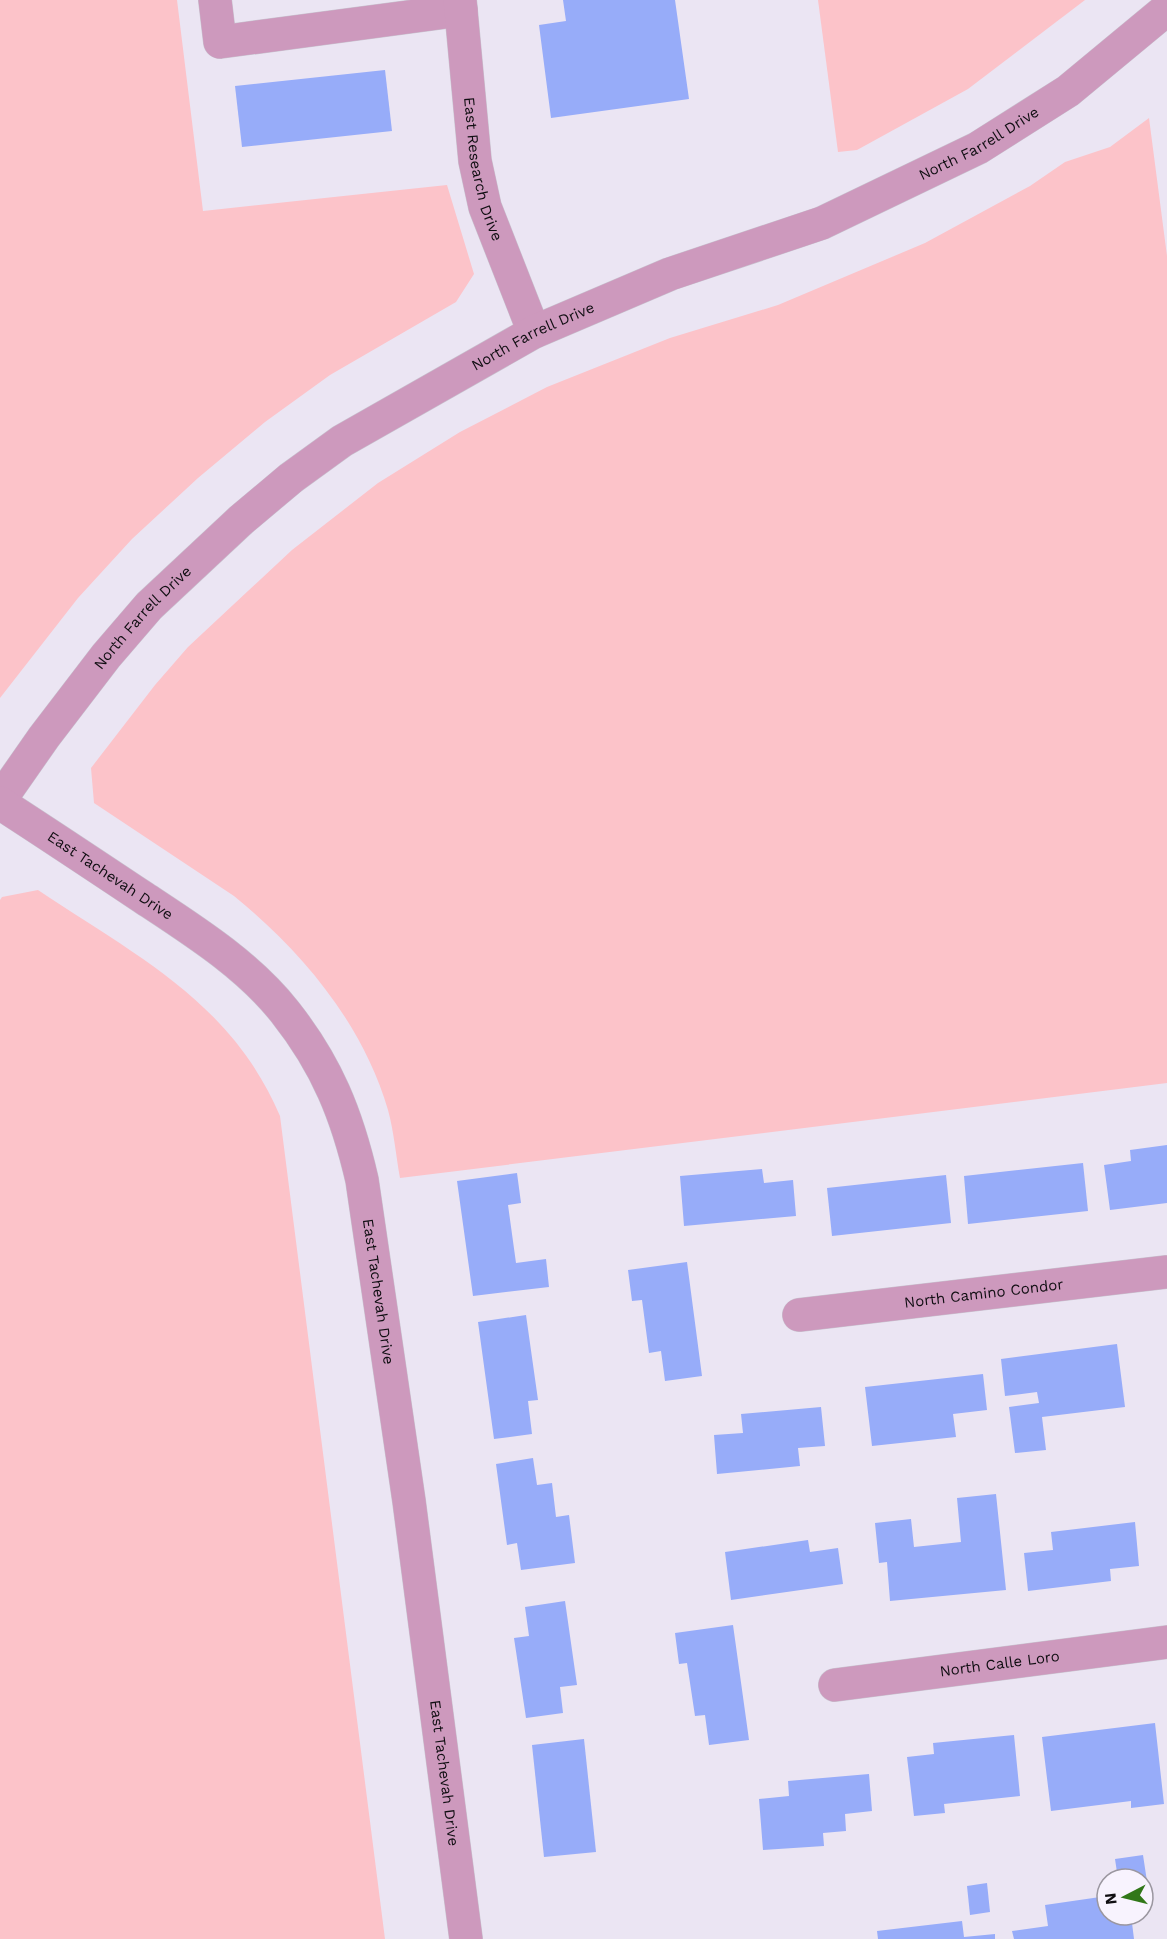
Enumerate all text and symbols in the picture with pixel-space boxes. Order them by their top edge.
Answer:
street label: East Research Drive [460,96,506,244]
street label: North Farrell Drive [916,103,1042,184]
street label: North Farrell Drive [468,298,597,375]
street label: North Farrell Drive [90,562,195,673]
street label: East Tachevah Drive [44,827,176,924]
street label: East Tachevah Drive [359,1218,398,1366]
street label: North Camino Condor [903,1275,1064,1312]
street label: North Calle Loro [939,1647,1061,1680]
street label: East Tachevah Drive [426,1699,463,1847]
north arrow [1095,1867,1155,1927]
text: N [1100,1892,1121,1906]

